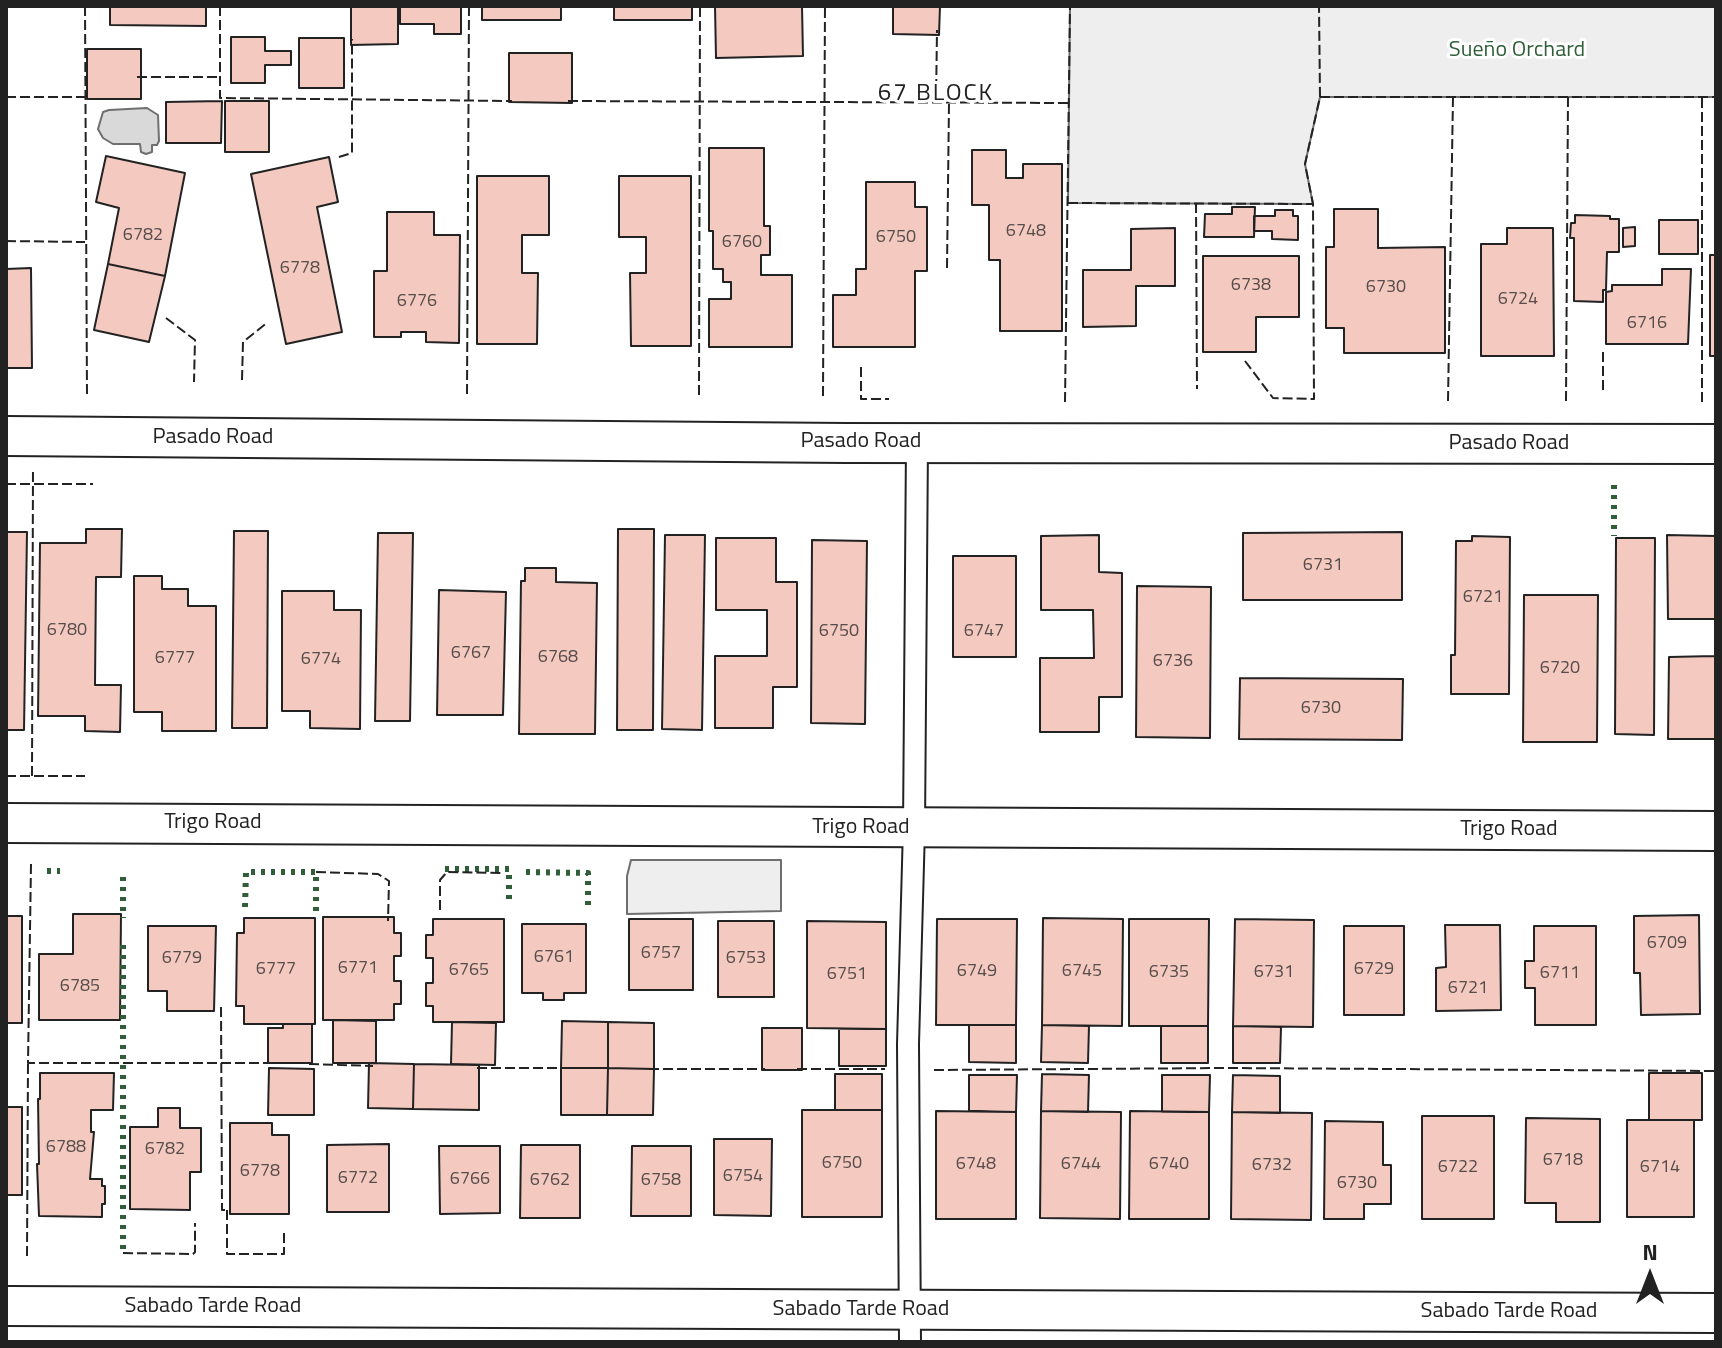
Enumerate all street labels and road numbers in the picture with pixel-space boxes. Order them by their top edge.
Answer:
street label: Pasado Road [153,425,273,451]
street label: Pasado Road [801,429,921,455]
street label: Pasado Road [1449,431,1569,457]
street label: Trigo Road [164,810,262,836]
street label: Trigo Road [812,815,910,841]
street label: Trigo Road [1460,817,1558,843]
street label: Sabado Tarde Road [125,1294,301,1320]
street label: Sabado Tarde Road [773,1297,949,1323]
street label: Sabado Tarde Road [1421,1299,1597,1325]

